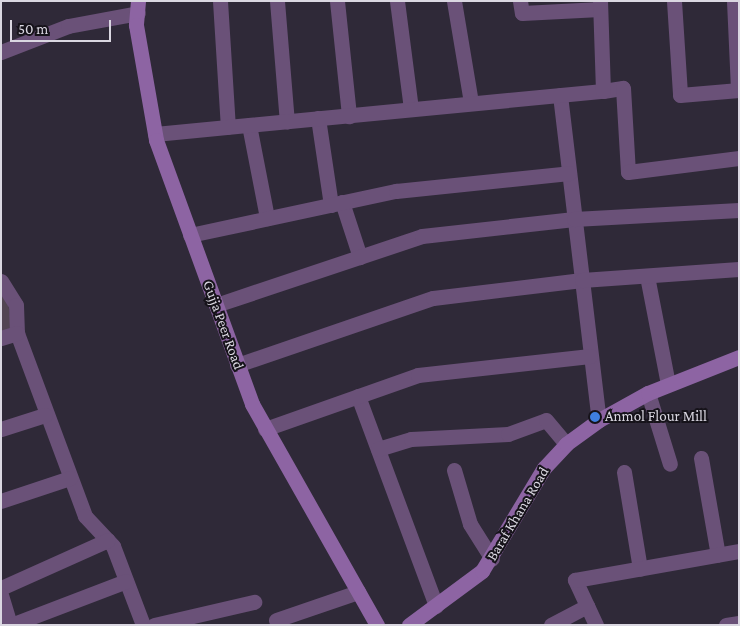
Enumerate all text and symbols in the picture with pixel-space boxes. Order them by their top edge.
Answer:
scale bar [12,10,114,42]
text: 50 m [18,21,48,37]
street label: Gujja Peer Road [199,278,247,372]
place label: Anmol Flour Mill [605,408,707,426]
marker: Anmol Flour Mill [589,411,601,423]
street label: Baraf Khana Road [483,464,553,564]

